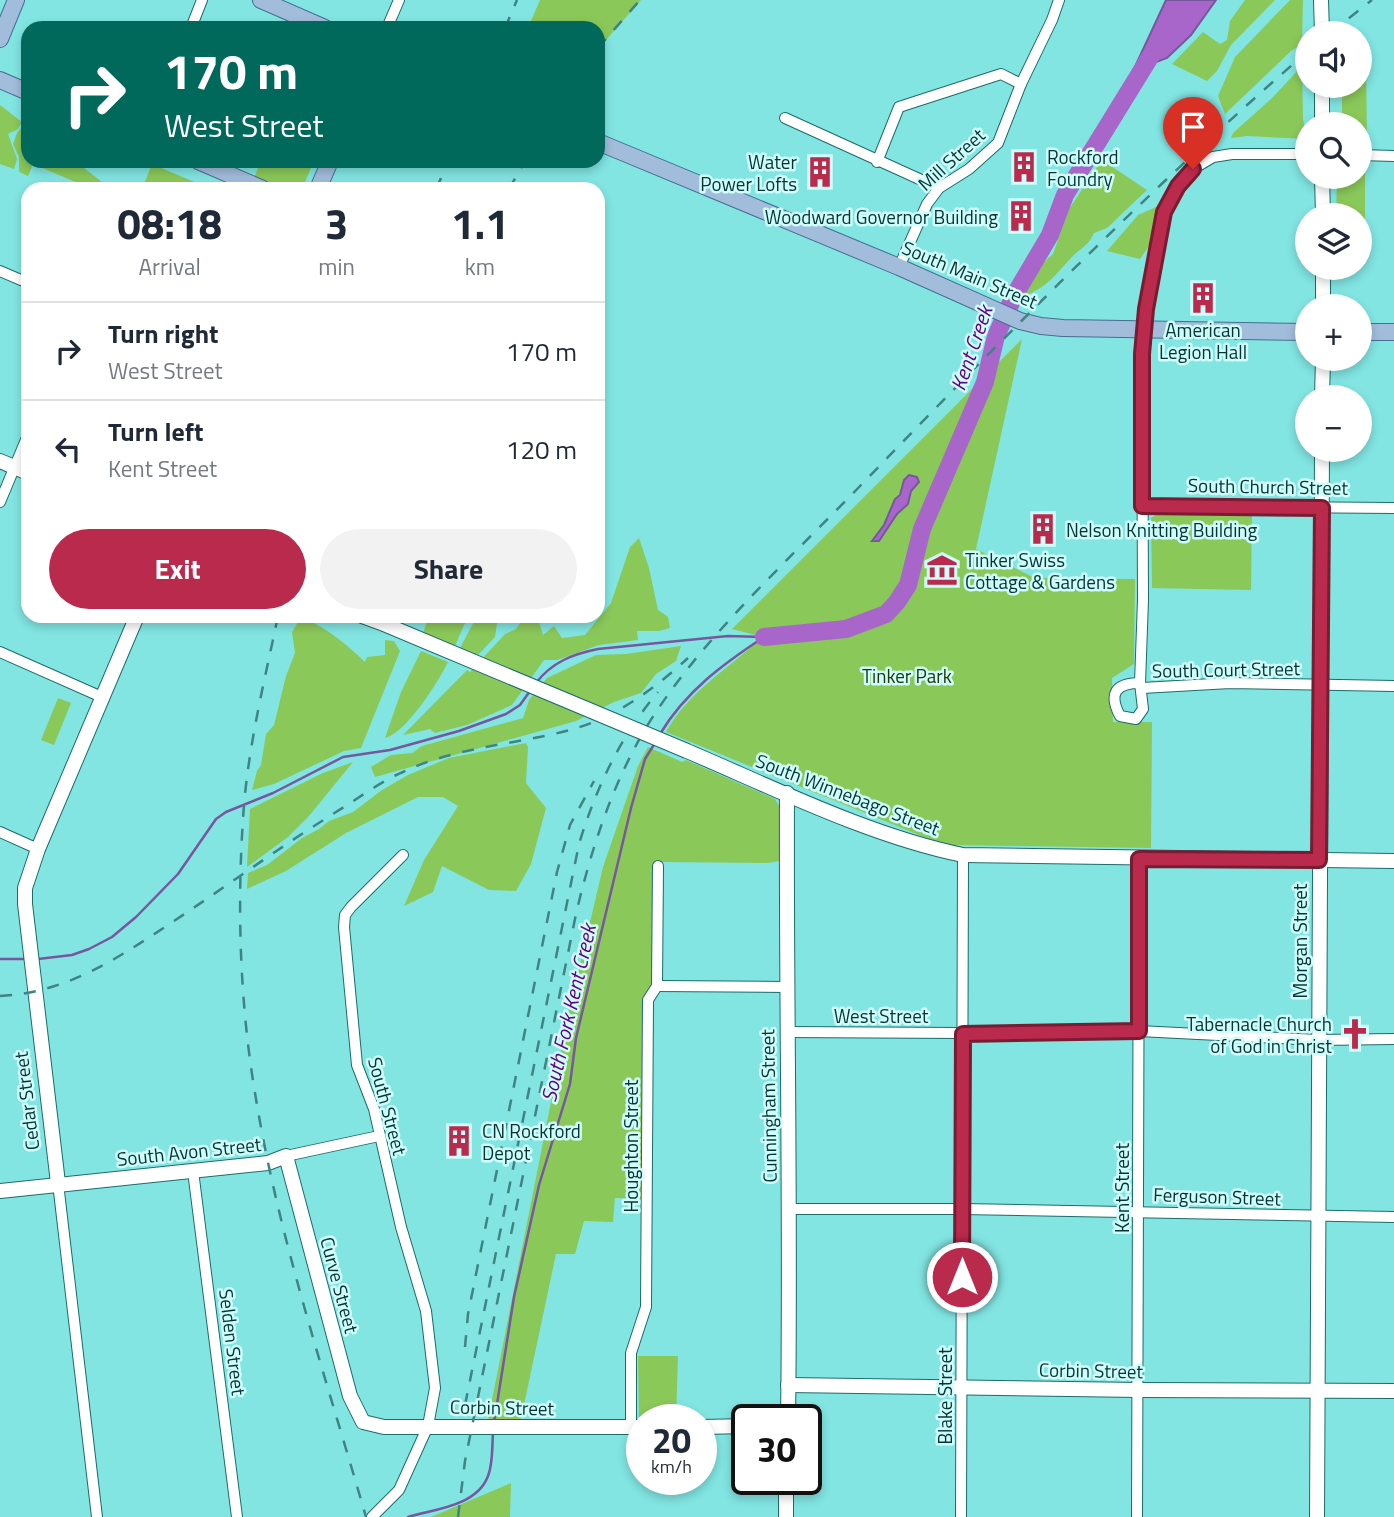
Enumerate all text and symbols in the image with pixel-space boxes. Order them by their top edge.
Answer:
map controls [1295,21,1372,462]
button: sound [1295,21,1372,98]
text: 170 m [164,33,298,108]
icon: right [49,49,140,140]
pin [1163,97,1223,169]
text: West Street [164,101,324,149]
icon: arrive [1174,108,1212,146]
button: search [1295,112,1372,189]
street label: Mill Street [911,121,991,197]
place label: Rockford Foundry [1047,142,1118,193]
place label: Water Power Lofts [700,147,797,198]
building icon: Rockford Foundry [1007,150,1041,184]
building icon: Water Power Lofts [803,155,837,189]
text: 08:18 [117,191,222,255]
text: 3 [325,191,348,255]
text: 1.1 [451,191,509,255]
building icon: Woodward Governor Building [1004,199,1038,233]
place label: Woodward Governor Building [765,202,998,231]
button: layers [1295,203,1372,280]
street label: South Main Street [898,232,1042,316]
text: Arrival [138,249,201,284]
text: min [318,249,355,284]
text: km [465,249,495,284]
building icon: American Legion Hall [1186,281,1220,315]
button: + [1295,294,1372,371]
water label: Kent Creek [942,299,1001,395]
text: Turn right [108,314,219,353]
place label: American Legion Hall [1159,315,1247,366]
icon: right [49,332,87,370]
text: 170 m [506,332,577,371]
text: West Street [108,353,223,388]
button: − [1295,385,1372,462]
text: Turn left [108,412,203,451]
icon: left [49,430,87,468]
text: 120 m [506,430,577,469]
text: Kent Street [108,451,217,486]
street label: South Church Street [1188,470,1349,502]
building icon: Nelson Knitting Building [1026,512,1060,546]
place label: Nelson Knitting Building [1066,515,1258,544]
button: Exit [49,529,306,609]
button: Share [320,529,577,609]
place label: Tinker Swiss Cottage & Gardens [965,545,1115,596]
museum icon: Tinker Swiss Cottage & Gardens [925,553,959,587]
street label: South Court Street [1152,653,1301,685]
park label: Tinker Park [862,661,952,690]
street label: South Winnebago Street [752,746,944,843]
street label: Morgan Street [1285,883,1314,999]
water label: South Fork Kent Creek [532,918,605,1105]
street label: West Street [834,1001,929,1030]
place label: Tabernacle Church of God in Christ [1186,1009,1332,1060]
church icon: Tabernacle Church of God in Christ [1338,1017,1372,1051]
street label: Cunningham Street [752,1029,784,1183]
street label: Cedar Street [6,1050,46,1152]
street label: South Street [361,1054,415,1159]
street label: Houghton Street [616,1079,645,1212]
place label: CN Rockford Depot [482,1116,581,1167]
building icon: CN Rockford Depot [442,1124,476,1158]
street label: South Avon Street [115,1129,263,1173]
street label: Kent Street [1107,1143,1136,1233]
street label: Ferguson Street [1153,1179,1282,1213]
street label: Curve Street [313,1234,367,1337]
position arrow [925,1240,999,1314]
street label: Selden Street [212,1287,254,1397]
street label: Blake Street [930,1347,959,1445]
street label: Corbin Street [1039,1355,1144,1385]
street label: Corbin Street [450,1392,555,1422]
speed limit sign: 30 [731,1404,822,1495]
text: 20 [652,1413,691,1467]
text: km/h [651,1453,692,1480]

